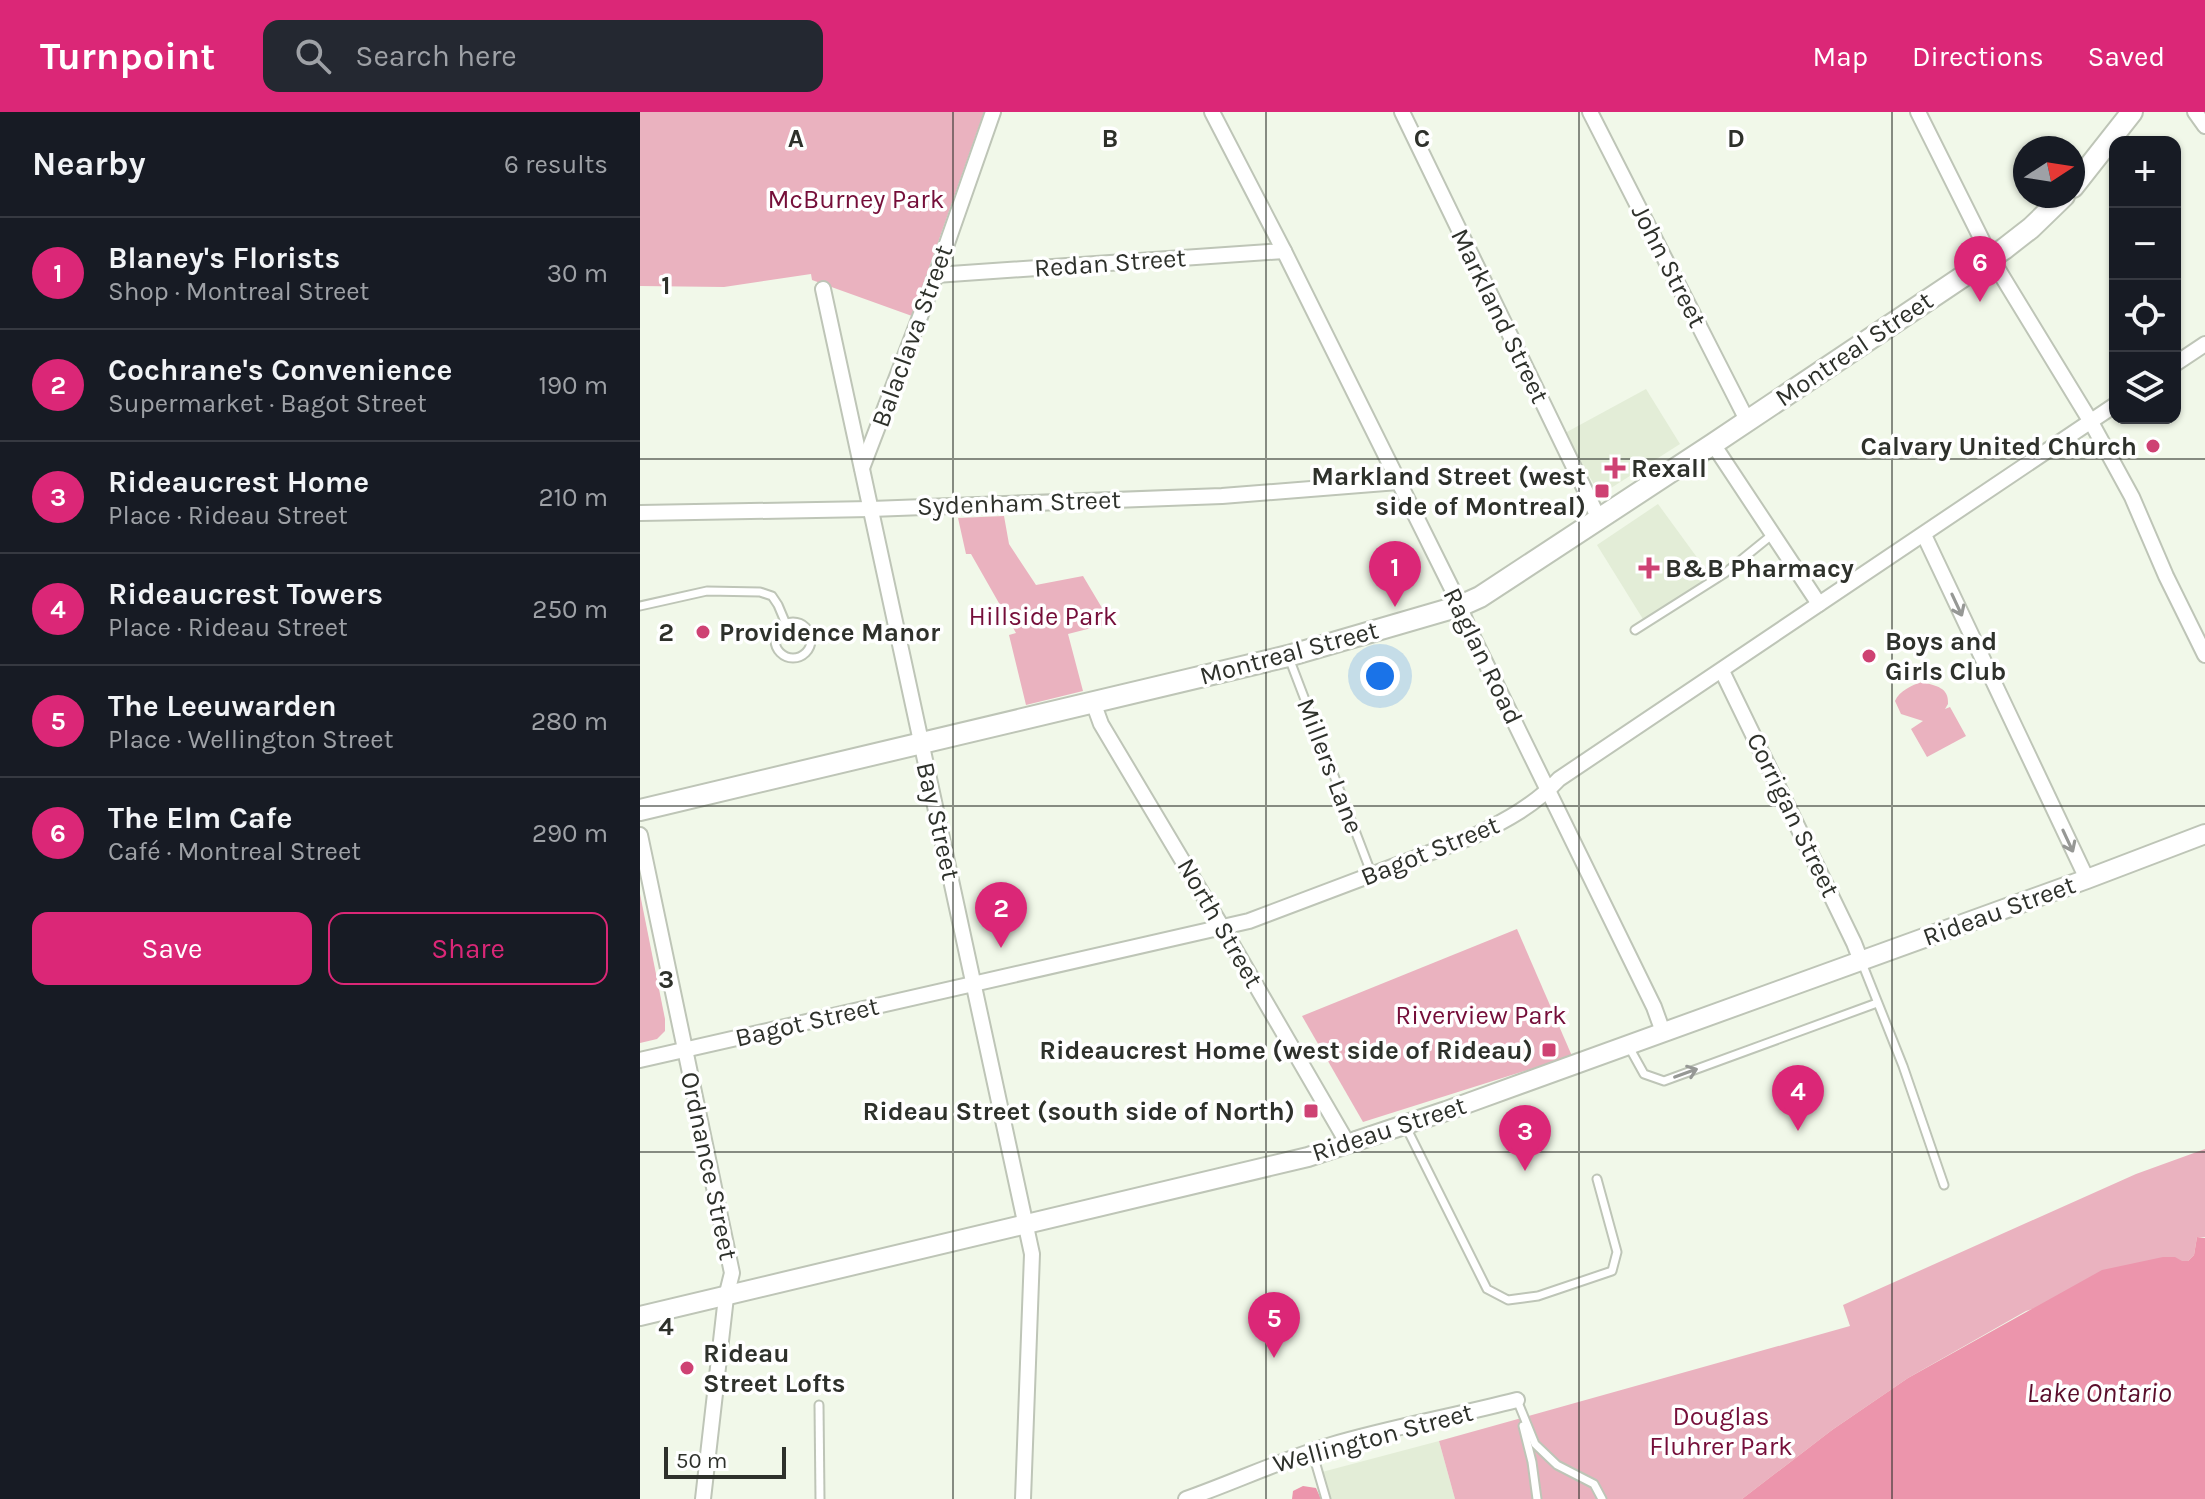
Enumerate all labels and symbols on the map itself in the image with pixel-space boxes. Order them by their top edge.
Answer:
text: A [788,123,804,154]
text: B [1102,123,1118,154]
text: C [1414,123,1430,154]
text: D [1727,123,1745,154]
north arrow [2013,136,2085,208]
park label: McBurney Park [768,184,944,215]
street label: John Street [1625,199,1713,333]
street label: Markland Street [1444,224,1556,409]
pin: 6 [1954,236,2006,302]
street label: Balaclava Street [865,240,959,432]
street label: Redan Street [1033,242,1187,284]
text: 1 [661,270,671,301]
street label: Montreal Street [1769,285,1939,413]
place label: Calvary United Church [1860,431,2137,462]
marker: Calvary United Church [2144,437,2162,455]
place label: Rexall [1631,453,1707,484]
marker: Rexall [1606,459,1624,477]
place label: Markland Street (west side of Montreal) [1311,461,1586,522]
marker: Markland Street (west side of Montreal) [1593,482,1611,500]
street label: Sydenham Street [916,484,1122,522]
pin: 1 [1369,541,1421,607]
place label: B&B Pharmacy [1665,553,1854,584]
marker: B&B Pharmacy [1640,559,1658,577]
street label: Raglan Road [1437,583,1529,729]
one-way arrow [1950,593,1965,617]
park label: Hillside Park [969,601,1117,632]
street label: Montreal Street [1196,614,1382,692]
text: 2 [658,617,674,648]
place label: Providence Manor [719,617,941,648]
marker: Providence Manor [694,623,712,641]
place label: Boys and Girls Club [1885,626,2006,687]
marker: Boys and Girls Club [1860,647,1878,665]
your location [1360,656,1400,696]
street label: Millers Lane [1290,694,1370,838]
street label: Corrigan Street [1740,728,1846,902]
street label: Bay Street [909,759,967,883]
street label: Bagot Street [1356,809,1504,893]
one-way arrow [2061,828,2076,852]
street label: North Street [1170,853,1270,993]
street label: Rideau Street [1919,869,2080,953]
pin: 2 [975,882,1027,948]
text: 3 [658,964,674,995]
street label: Bagot Street [732,990,882,1054]
park label: Riverview Park [1395,1000,1567,1031]
place label: Rideaucrest Home (west side of Rideau) [1039,1035,1533,1066]
marker: Rideaucrest Home (west side of Rideau) [1540,1041,1558,1059]
one-way arrow [1673,1064,1698,1079]
pin: 4 [1772,1065,1824,1131]
street label: Ordnance Street [674,1069,744,1263]
street label: Rideau Street [1308,1089,1470,1168]
place label: Rideau Street (south side of North) [863,1096,1295,1127]
marker: Rideau Street (south side of North) [1302,1102,1320,1120]
pin: 3 [1499,1105,1551,1171]
pin: 5 [1248,1292,1300,1358]
text: 4 [658,1311,674,1342]
place label: Rideau Street Lofts [703,1338,846,1399]
marker: Rideau Street Lofts [678,1359,696,1377]
water label: Lake Ontario [2026,1376,2172,1409]
street label: Wellington Street [1270,1396,1477,1480]
park label: Douglas Fluhrer Park [1649,1401,1793,1462]
scale bar [664,1443,786,1479]

